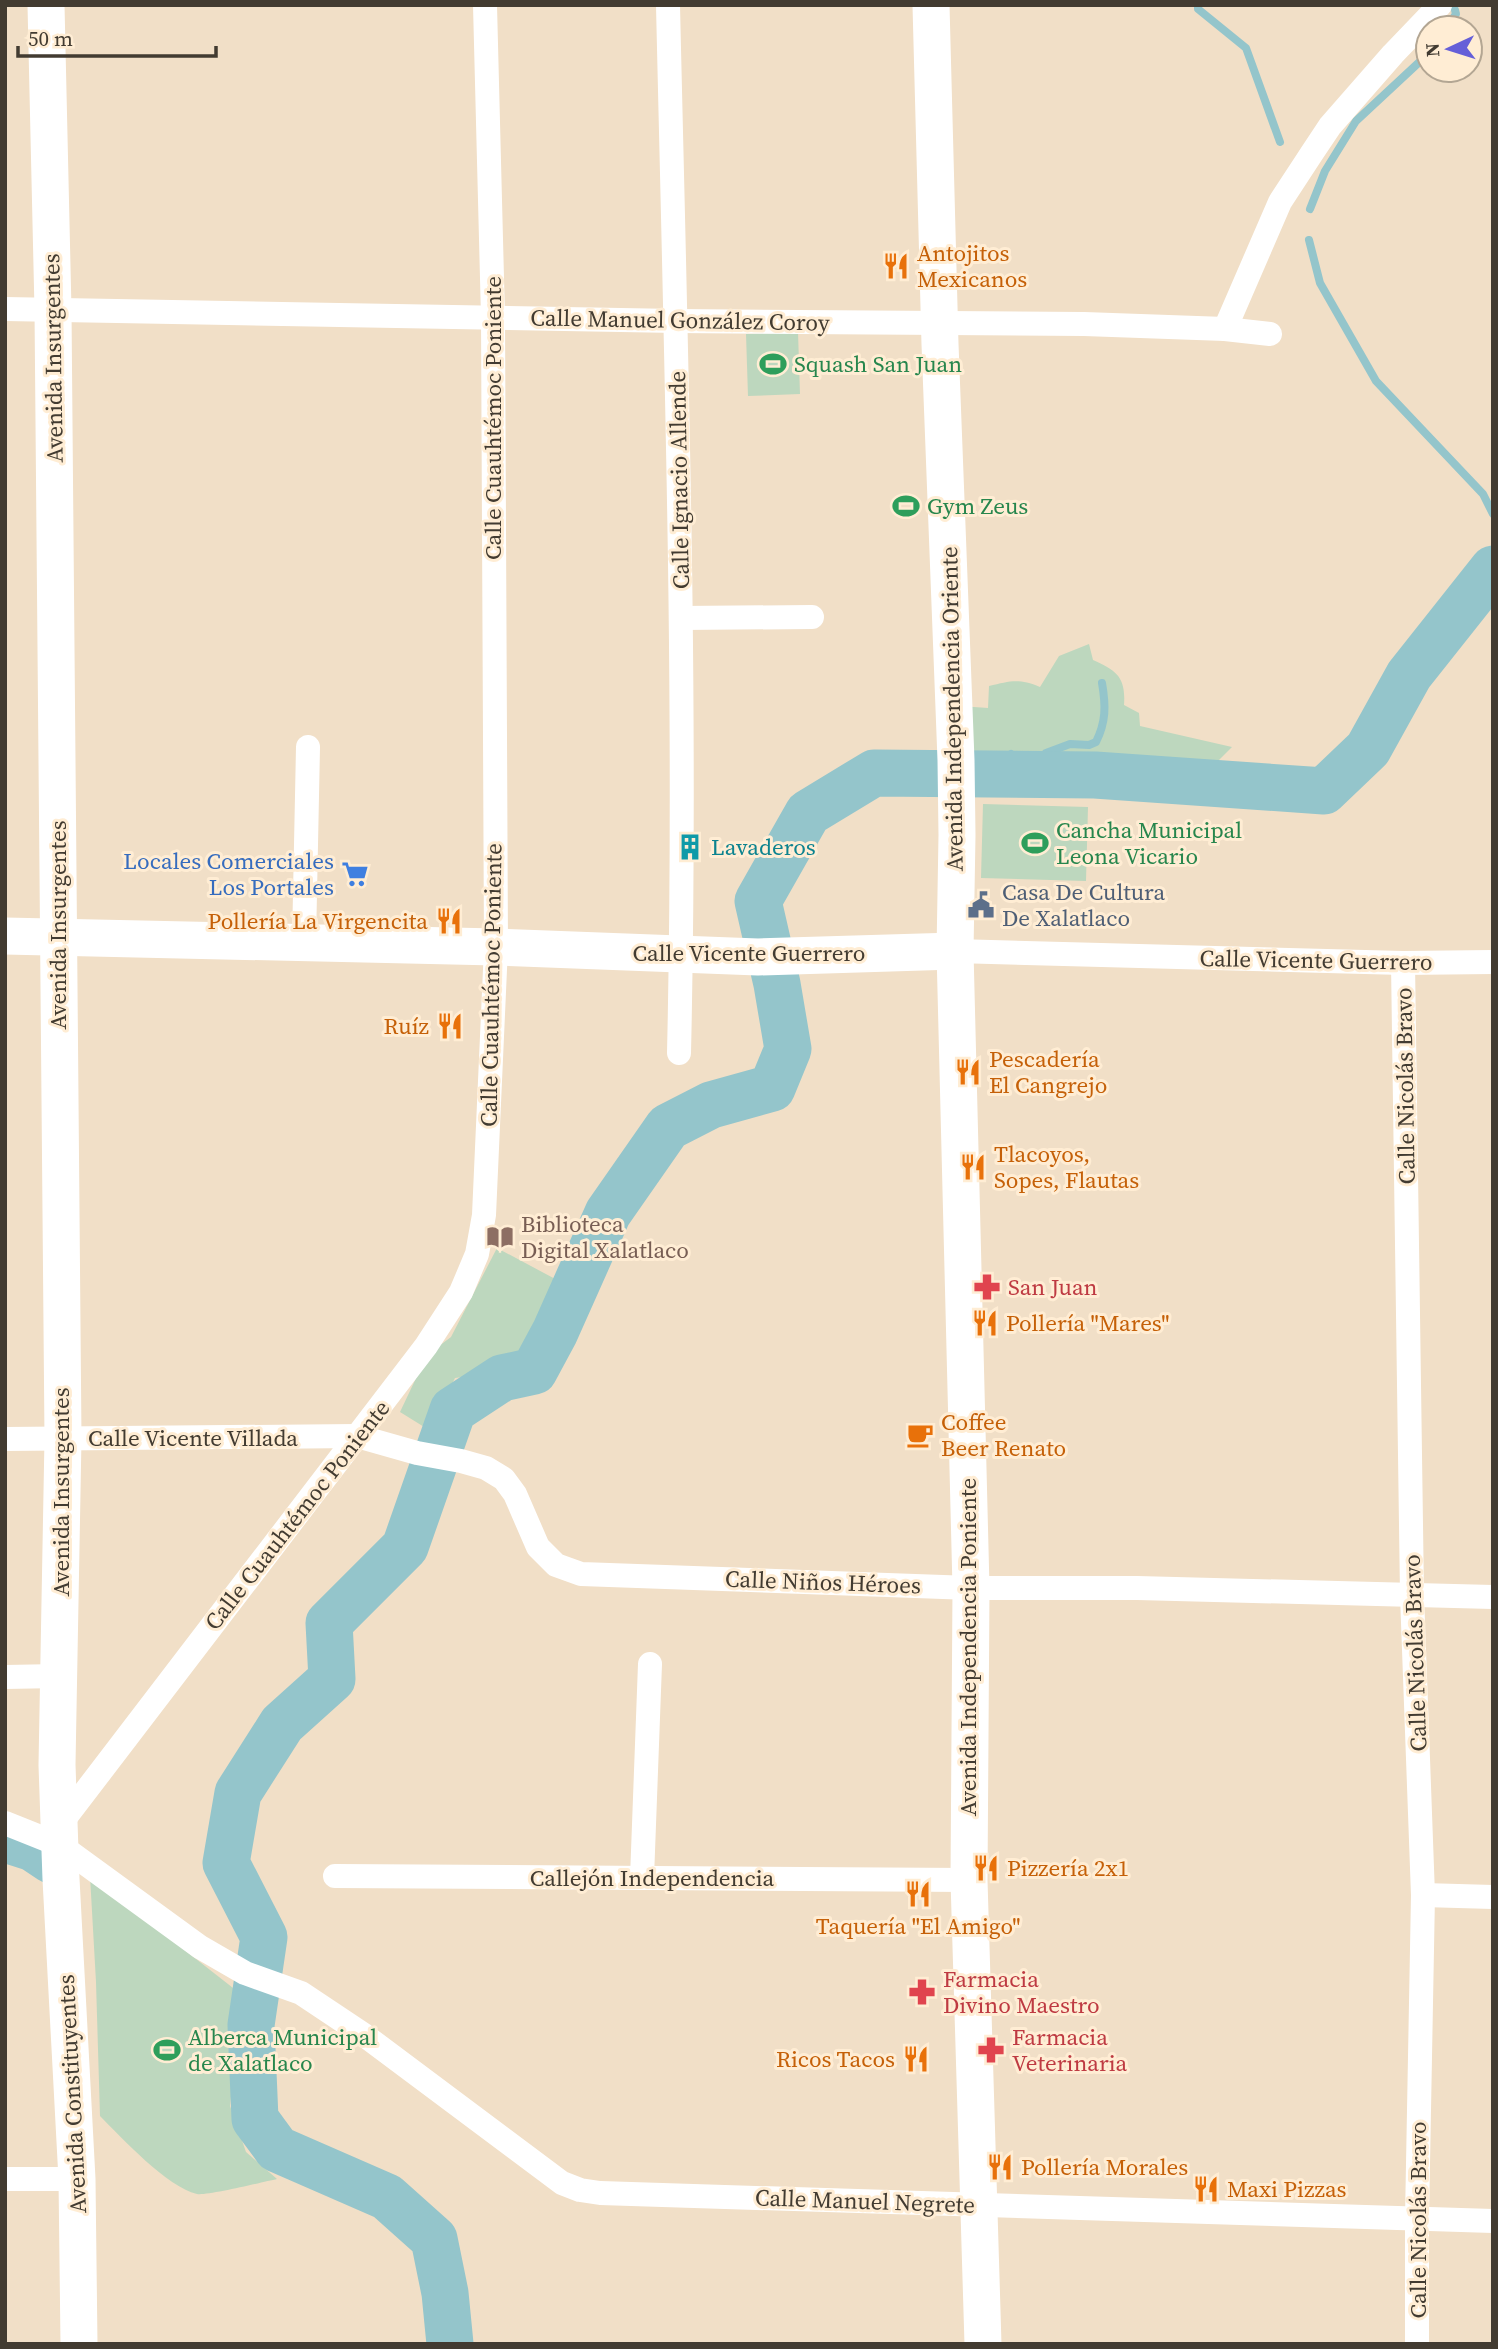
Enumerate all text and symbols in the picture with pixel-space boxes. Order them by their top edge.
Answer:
scale bar [18,14,215,58]
north arrow [1414,14,1484,84]
text: 50 m [28,24,73,53]
text: N [1419,42,1445,58]
place label: Antojitos Mexicanos [917,237,1027,295]
restaurant icon: Antojitos Mexicanos [881,251,911,281]
street label: Avenida Insurgentes [35,253,71,463]
street label: Calle Cuauhtémoc Poniente [477,276,509,560]
street label: Calle Manuel González Coroy [530,301,830,339]
place label: Squash San Juan [794,348,962,380]
sports icon: Squash San Juan [758,349,788,379]
street label: Calle Ignacio Allende [661,371,697,589]
place label: Gym Zeus [927,490,1028,522]
sports icon: Gym Zeus [891,491,921,521]
street label: Avenida Independencia Oriente [933,546,971,872]
place label: Cancha Municipal Leona Vicario [1056,814,1242,872]
street label: Avenida Insurgentes [42,820,74,1030]
sports icon: Cancha Municipal Leona Vicario [1020,828,1050,858]
place label: Lavaderos [711,831,816,863]
building icon: Lavaderos [675,832,705,862]
street label: Calle Cuauhtémoc Poniente [473,843,509,1127]
place label: Locales Comerciales Los Portales [123,845,334,903]
supermarket icon: Locales Comerciales Los Portales [340,859,370,889]
place label: Casa De Cultura De Xalatlaco [1002,876,1166,934]
public building icon: Casa De Cultura De Xalatlaco [966,890,996,920]
place label: Pollería La Virgencita [208,905,428,937]
restaurant icon: Pollería La Virgencita [434,906,464,936]
street label: Calle Vicente Guerrero [632,937,866,969]
street label: Calle Vicente Guerrero [1199,942,1433,978]
street label: Calle Nicolás Bravo [1387,987,1423,1185]
place label: Ruíz [384,1010,429,1042]
restaurant icon: Ruíz [435,1011,465,1041]
place label: Pescadería El Cangrejo [989,1043,1107,1101]
restaurant icon: Pescadería El Cangrejo [953,1057,983,1087]
place label: Tlacoyos, Sopes, Flautas [994,1138,1139,1196]
restaurant icon: Tlacoyos, Sopes, Flautas [958,1152,988,1182]
place label: Biblioteca Digital Xalatlaco [521,1208,689,1266]
library icon: Biblioteca Digital Xalatlaco [485,1222,515,1252]
place label: San Juan [1008,1271,1098,1303]
pharmacy icon: San Juan [972,1272,1002,1302]
place label: Pollería "Mares" [1006,1307,1170,1339]
restaurant icon: Pollería "Mares" [970,1308,1000,1338]
street label: Avenida Insurgentes [45,1387,77,1597]
street label: Calle Cuauhtémoc Poniente [197,1393,397,1637]
place label: Coffee Beer Renato [941,1406,1066,1464]
cafe icon: Coffee Beer Renato [905,1420,935,1450]
street label: Calle Vicente Villada [88,1422,298,1454]
street label: Avenida Independencia Poniente [952,1478,984,1816]
street label: Calle Nicolás Bravo [1396,1554,1434,1752]
street label: Calle Niños Héroes [725,1563,921,1601]
place label: Pizzería 2x1 [1007,1852,1129,1884]
restaurant icon: Pizzería 2x1 [971,1853,1001,1883]
street label: Callejón Independencia [530,1862,775,1894]
restaurant icon: Taquería "El Amigo" [903,1879,933,1909]
place label: Taquería "El Amigo" [816,1910,1020,1942]
place label: Farmacia Divino Maestro [943,1963,1100,2021]
street label: Avenida Constituyentes [50,1974,94,2214]
pharmacy icon: Farmacia Divino Maestro [907,1977,937,2007]
place label: Alberca Municipal de Xalatlaco [188,2021,377,2079]
place label: Farmacia Veterinaria [1012,2021,1128,2079]
sports icon: Alberca Municipal de Xalatlaco [152,2035,182,2065]
pharmacy icon: Farmacia Veterinaria [976,2035,1006,2065]
place label: Ricos Tacos [776,2043,895,2075]
restaurant icon: Ricos Tacos [901,2044,931,2074]
street label: Calle Nicolás Bravo [1402,2121,1434,2319]
place label: Pollería Morales [1021,2151,1188,2183]
restaurant icon: Pollería Morales [985,2152,1015,2182]
place label: Maxi Pizzas [1227,2173,1347,2205]
restaurant icon: Maxi Pizzas [1191,2174,1221,2204]
street label: Calle Manuel Negrete [754,2181,976,2221]

